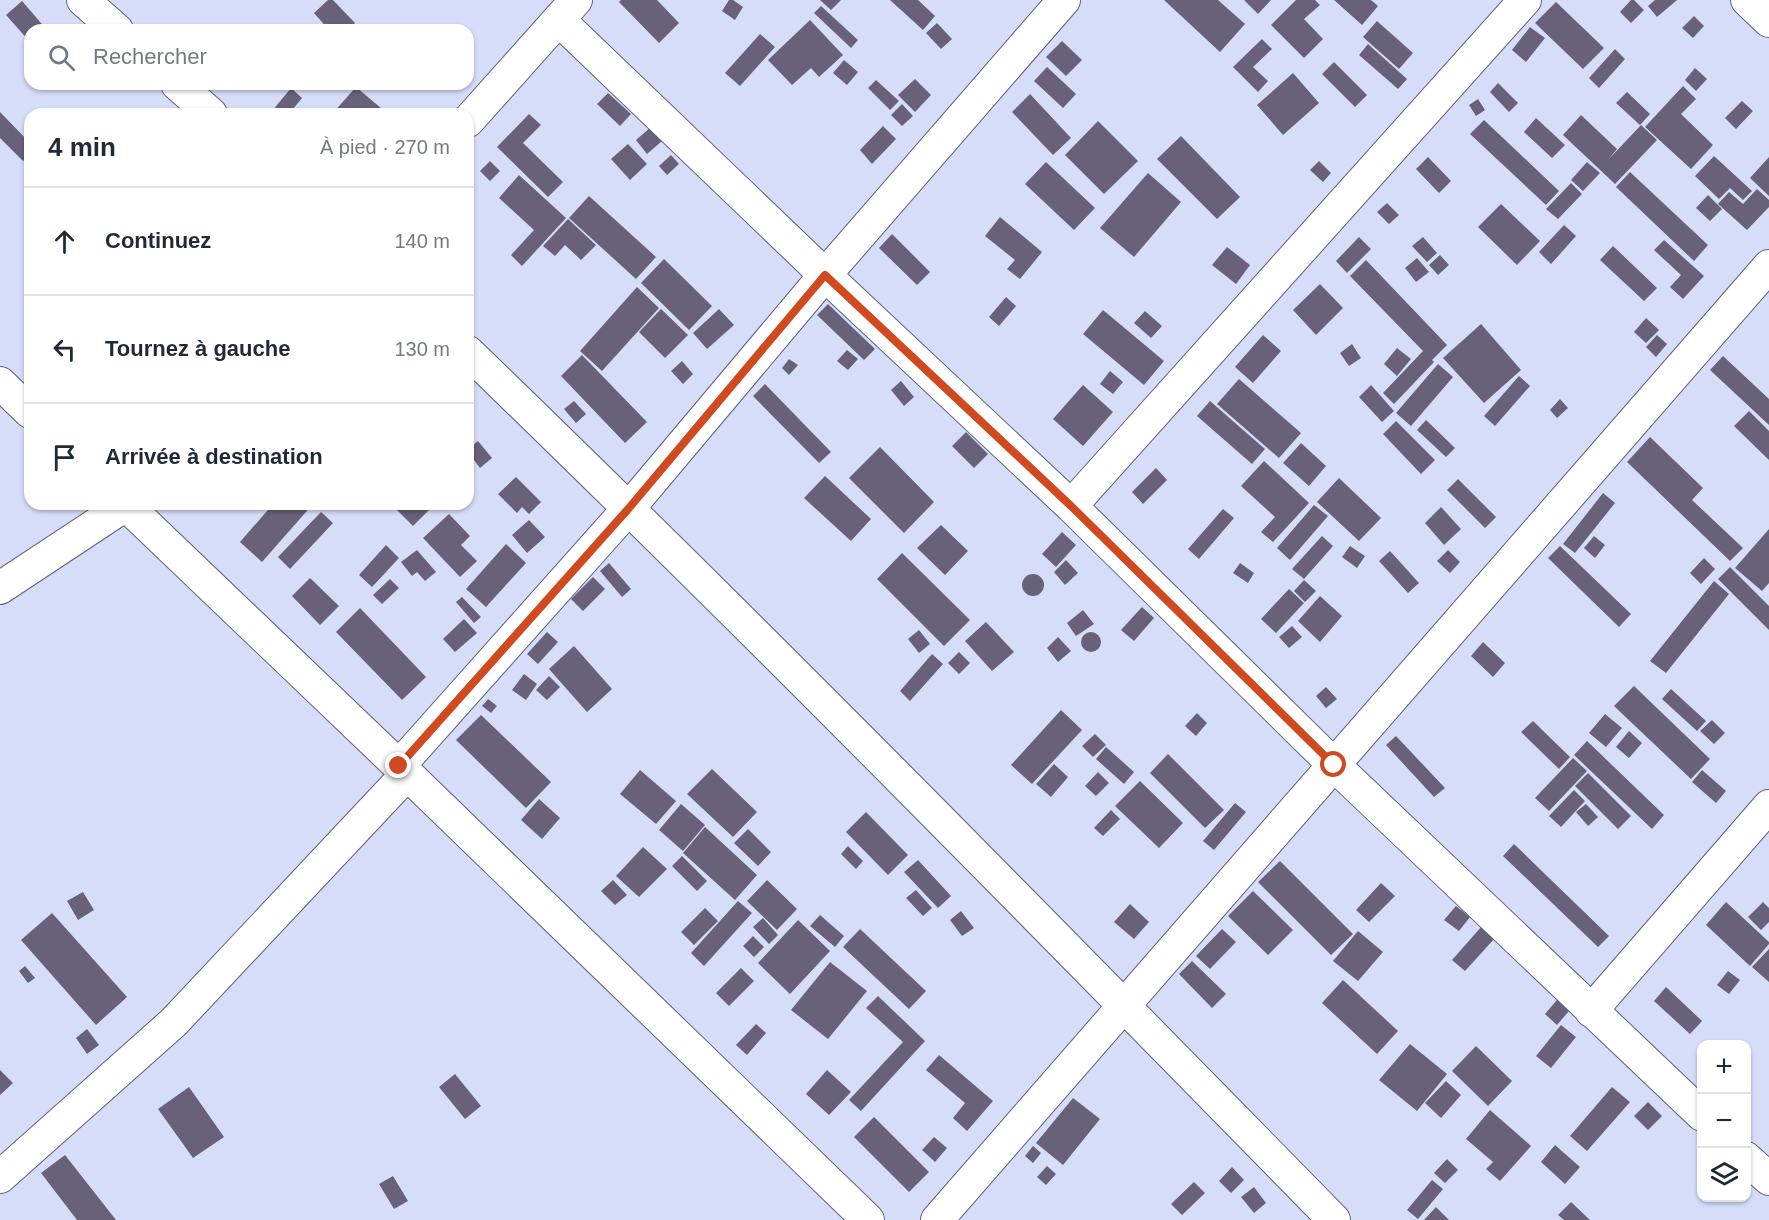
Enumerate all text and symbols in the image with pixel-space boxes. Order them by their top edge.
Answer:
search box [24,24,474,90]
icon: search [45,41,78,74]
text: Rechercher [93,44,207,69]
text: 4 min [48,132,116,162]
text: À pied · 270 m [320,136,450,158]
icon: ahead [48,225,81,258]
text: Continuez [105,228,211,253]
text: 140 m [394,230,450,252]
icon: left [48,333,81,366]
text: Tournez à gauche [105,336,290,361]
text: 130 m [394,338,450,360]
icon: arrive [48,441,81,474]
text: Arrivée à destination [105,444,323,469]
route start [1320,751,1346,777]
route end [385,752,411,778]
map controls [1697,1040,1751,1202]
button: + [1697,1040,1751,1094]
button: − [1697,1094,1751,1148]
button: layers [1697,1148,1751,1202]

